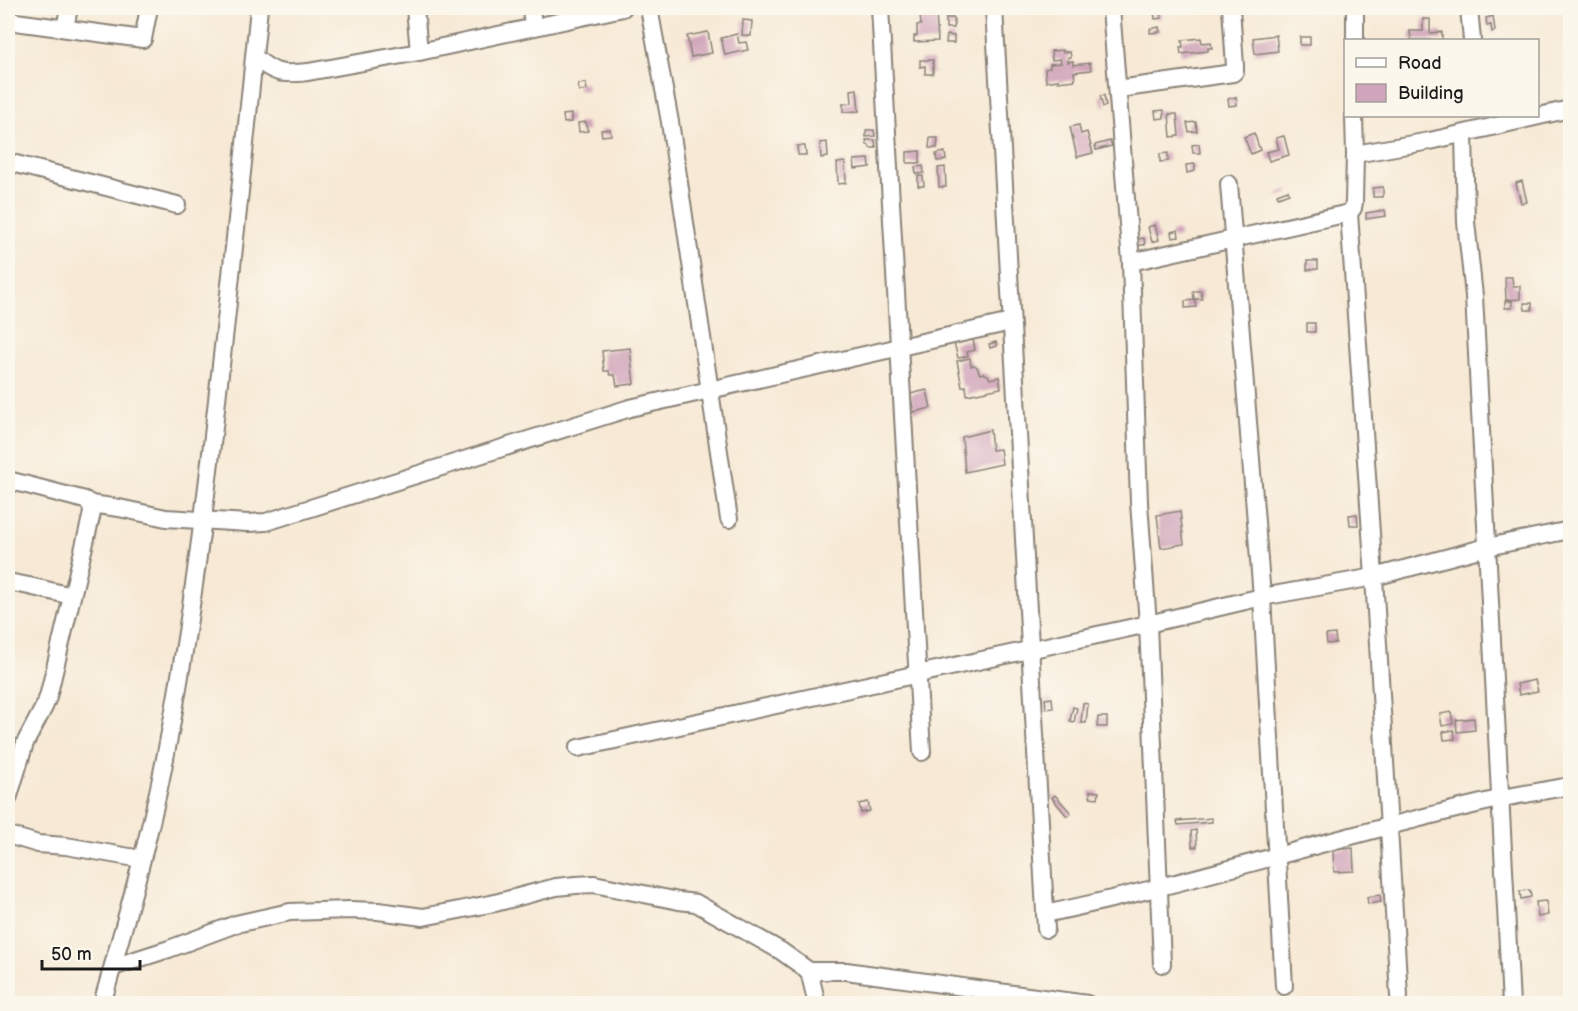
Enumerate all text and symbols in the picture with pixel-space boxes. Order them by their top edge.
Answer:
legend [1344,39,1539,117]
text: Road [1398,53,1442,74]
text: Building [1398,83,1464,104]
scale bar [42,933,140,971]
text: 50 m [51,944,92,965]

